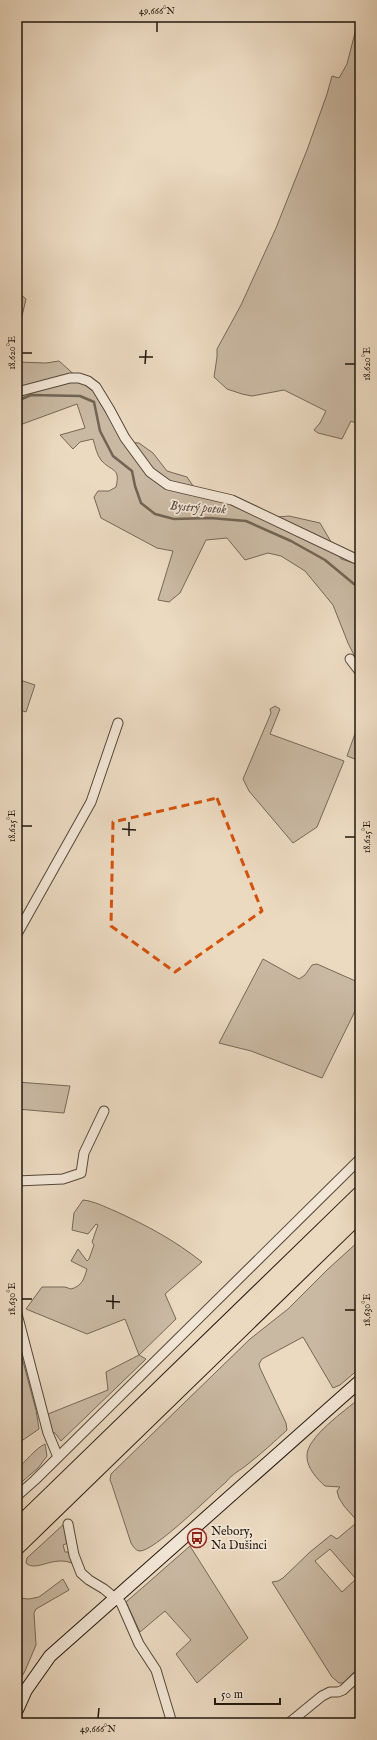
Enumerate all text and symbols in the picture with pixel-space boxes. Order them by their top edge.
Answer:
text: 49.666°N [139,5,175,18]
text: 18.620°E [6,336,19,370]
text: 18.620°E [361,347,374,381]
water label: Bystrý potok [169,498,228,519]
text: 18.625°E [6,810,19,842]
text: 18.625°E [361,821,374,853]
text: 18.630°E [6,1283,19,1315]
text: 18.630°E [361,1294,374,1326]
place label: Nebory, Na Dušinci [211,1524,267,1553]
bus stop icon: Nebory, Na Dušinci [186,1527,208,1549]
scale bar [215,1680,280,1706]
text: 50 m [221,1687,243,1702]
text: 49.666°N [80,1723,116,1736]

